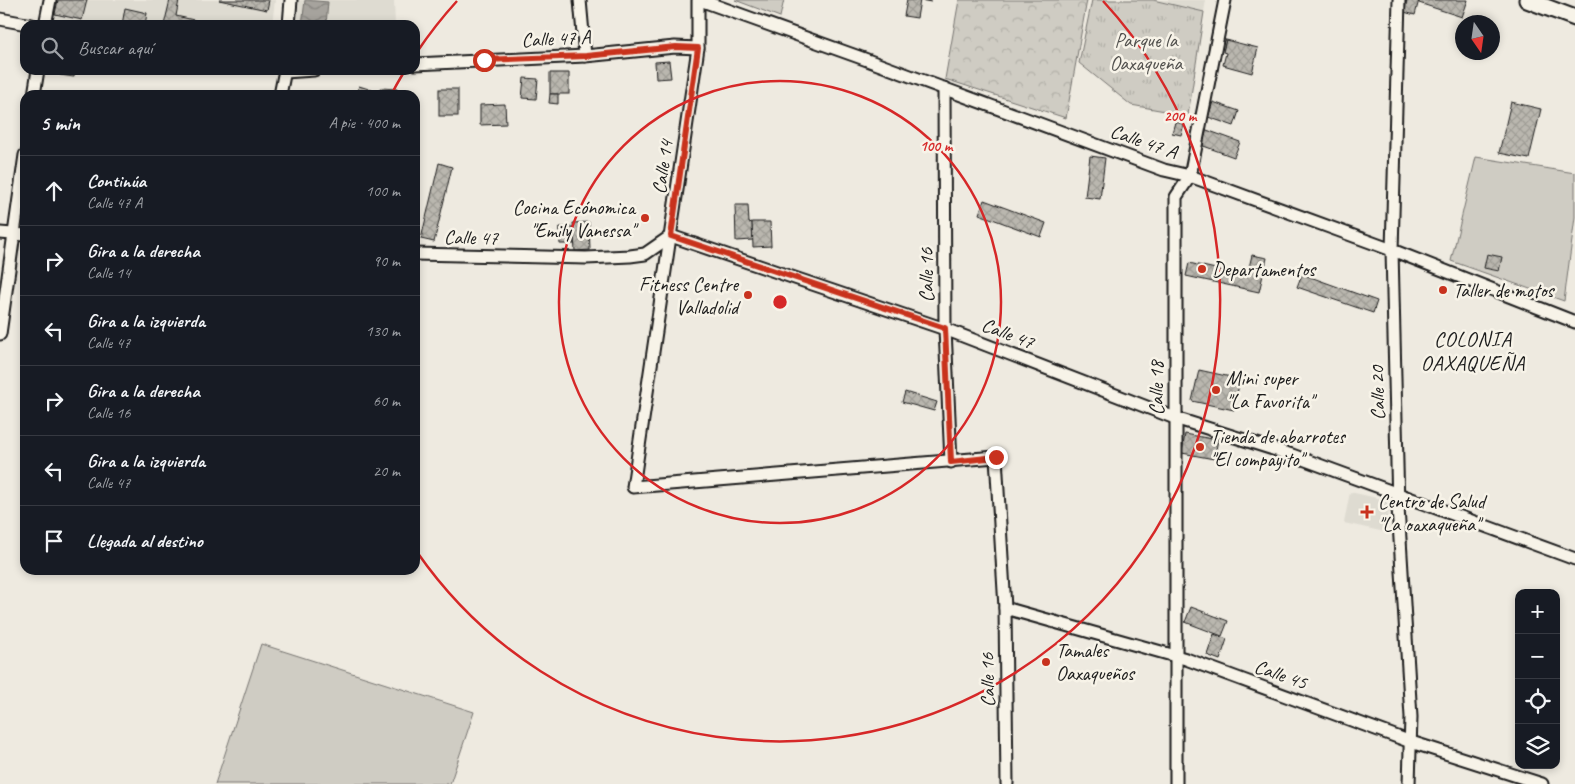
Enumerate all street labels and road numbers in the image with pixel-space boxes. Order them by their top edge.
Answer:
street label: Calle 47 A [521,24,592,53]
street label: Calle 47 A [1107,118,1182,165]
street label: Calle 14 [646,136,679,196]
street label: Calle 47 [444,225,499,250]
street label: Calle 16 [914,247,939,302]
street label: Calle 47 [978,312,1039,355]
street label: Calle 18 [1144,359,1169,415]
street label: Calle 20 [1364,364,1390,420]
street label: Calle 16 [975,652,1000,707]
street label: Calle 45 [1251,654,1312,695]

